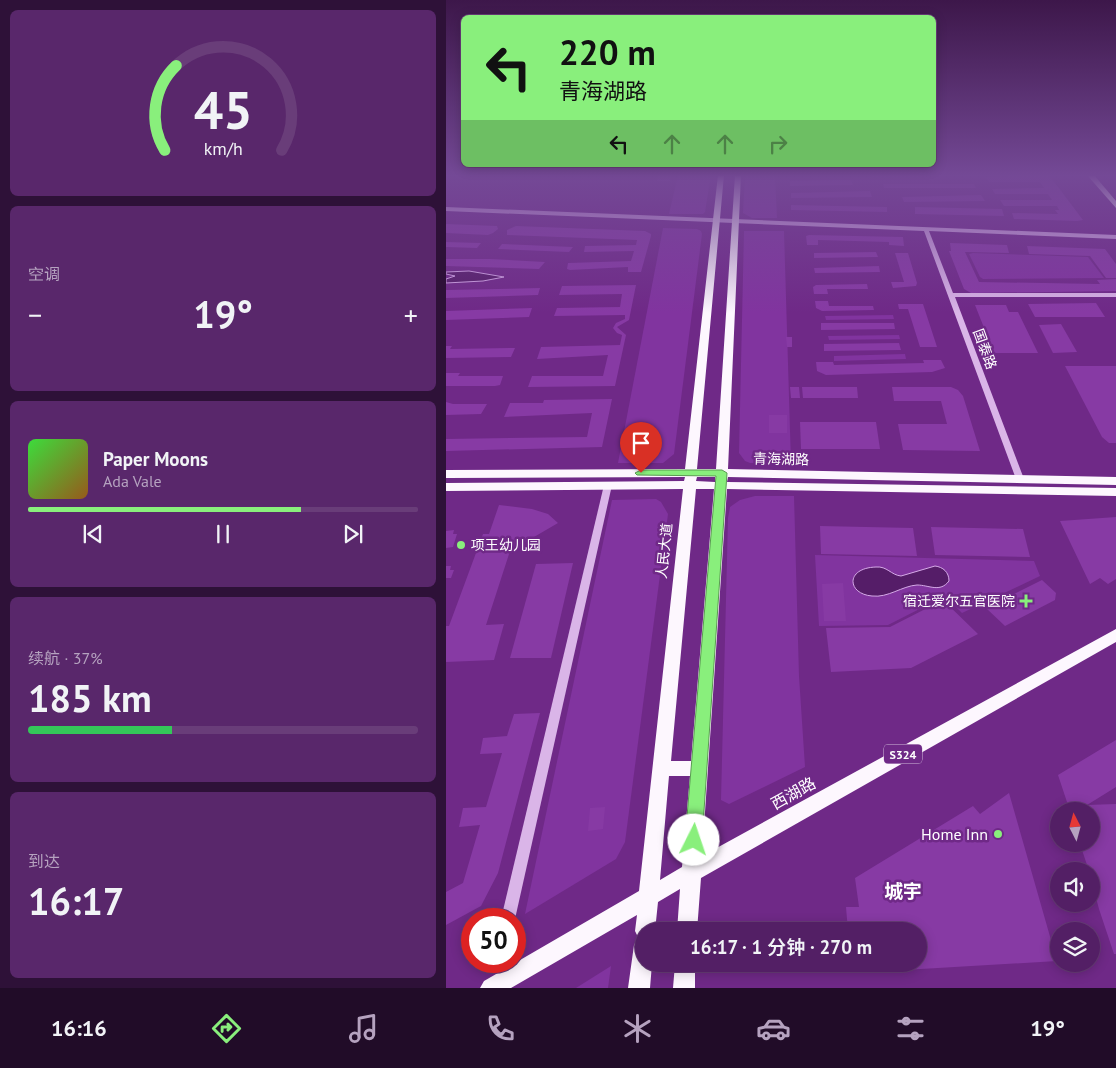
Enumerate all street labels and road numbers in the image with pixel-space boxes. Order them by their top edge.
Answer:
street label: 国泰路 [969,326,1001,372]
street label: 青海湖路 [753,450,809,468]
street label: 人民大道 [652,522,676,580]
road number: S324 [884,744,922,764]
street label: 西湖路 [767,773,819,813]

